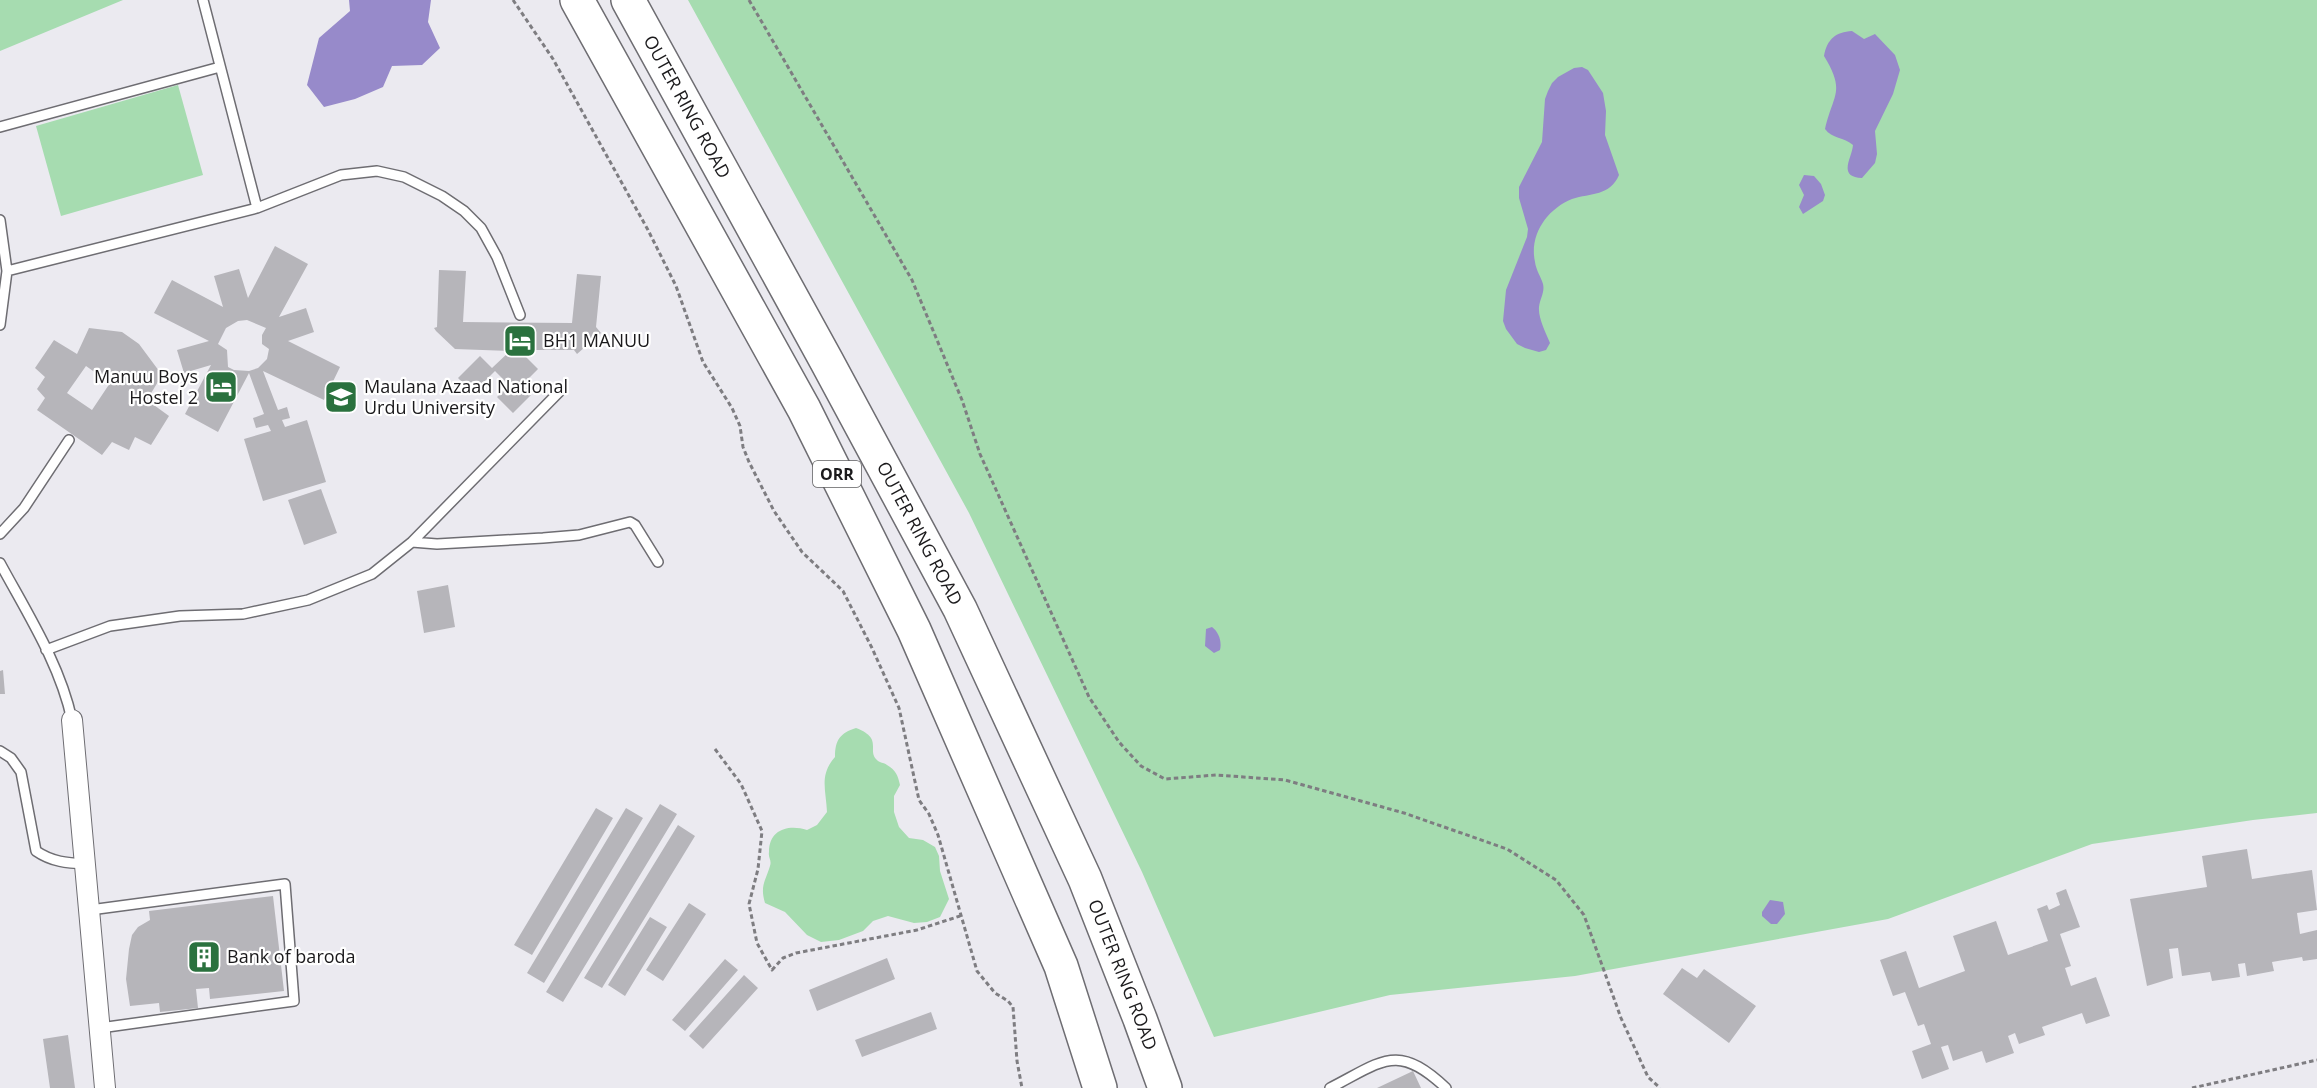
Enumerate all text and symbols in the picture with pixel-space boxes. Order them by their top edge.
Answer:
street label: OUTER RING ROAD [639,31,737,182]
hotel icon: BH1 MANUU [502,323,538,359]
place label: BH1 MANUU [543,328,650,352]
place label: Manuu Boys Hostel 2 [94,364,198,409]
hotel icon: Manuu Boys Hostel 2 [203,369,239,405]
place label: Maulana Azaad National Urdu University [364,374,568,419]
school or university icon: Maulana Azaad National Urdu University [323,379,359,415]
street label: OUTER RING ROAD [872,457,969,609]
road number: ORR [813,461,861,487]
street label: OUTER RING ROAD [1083,896,1163,1053]
building icon: Bank of baroda [186,939,222,975]
place label: Bank of baroda [227,944,356,968]

